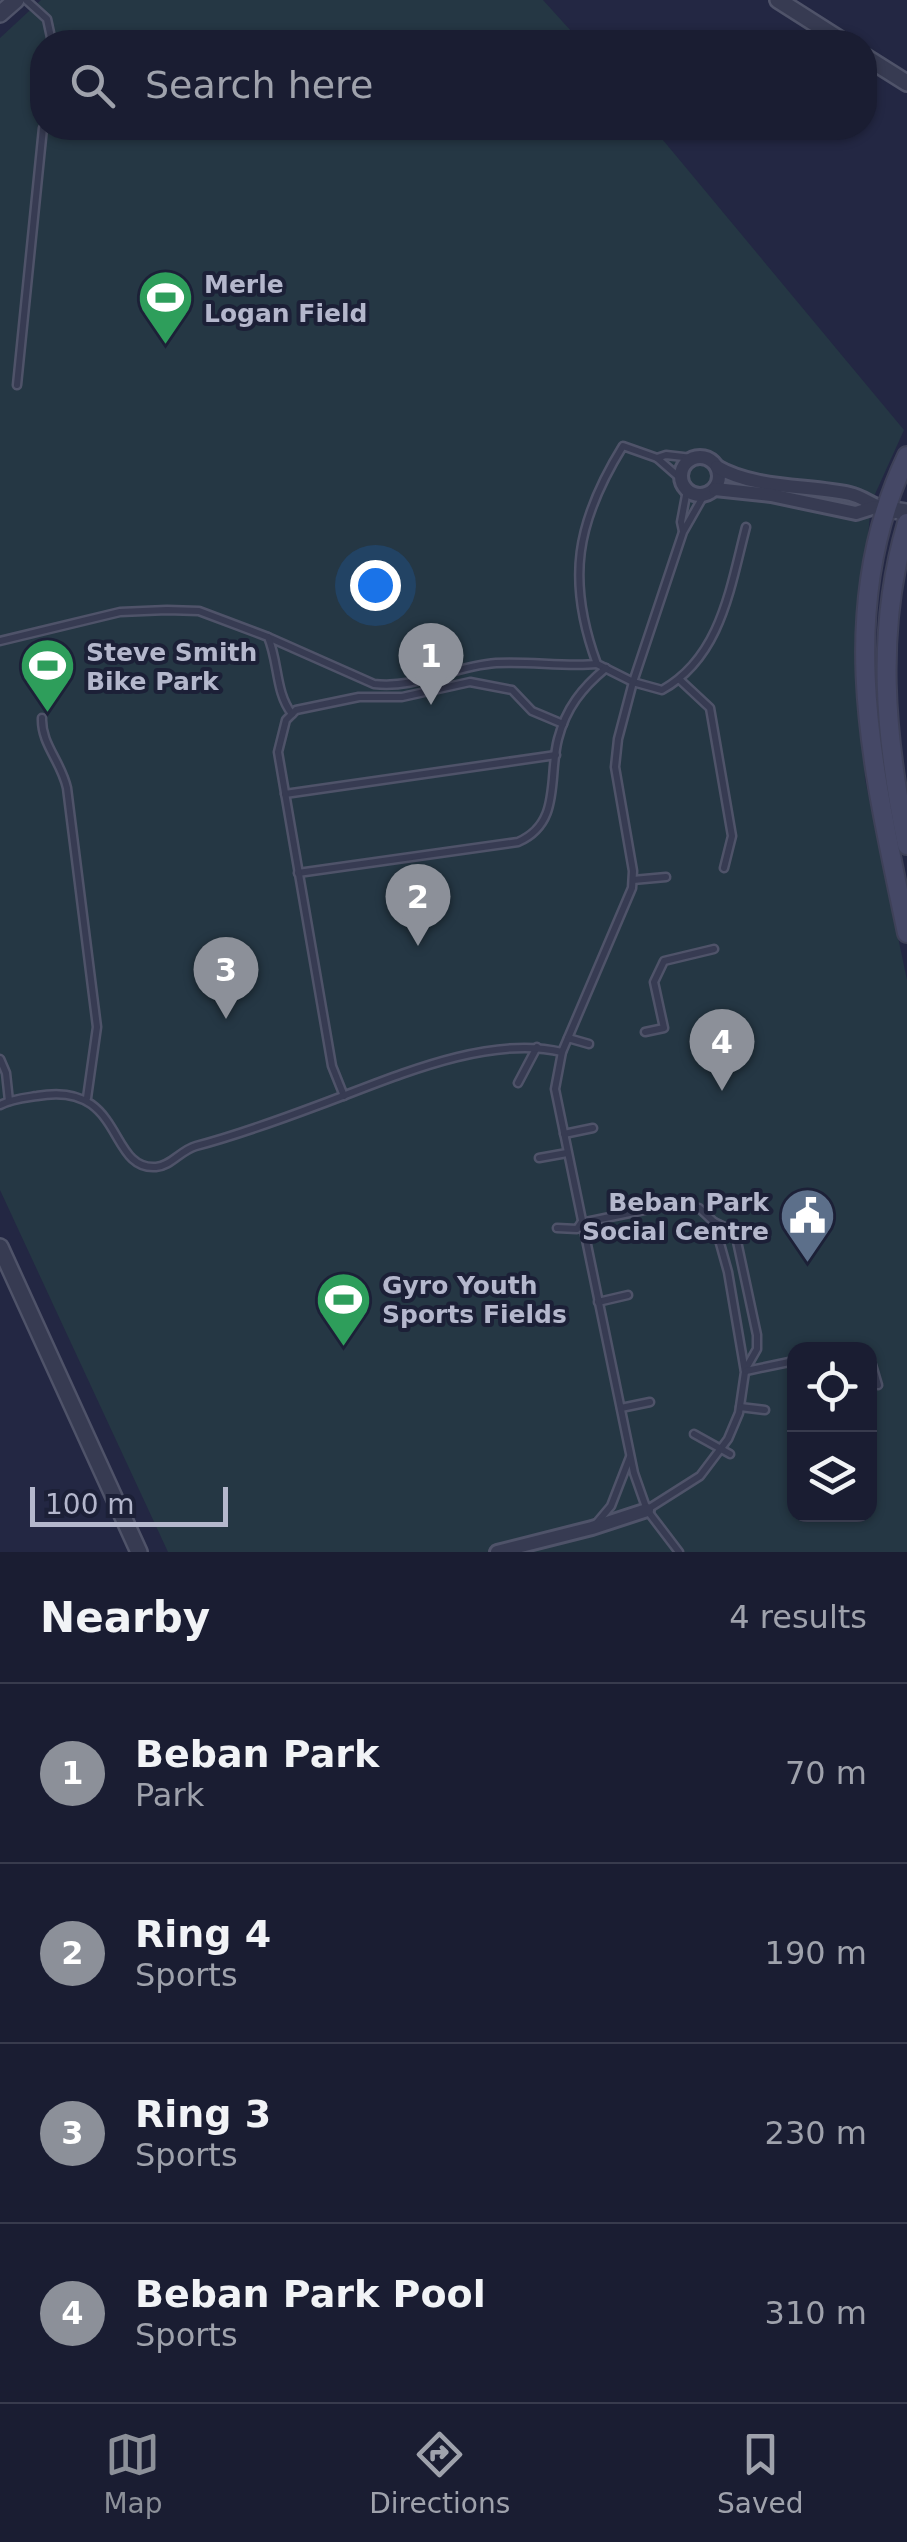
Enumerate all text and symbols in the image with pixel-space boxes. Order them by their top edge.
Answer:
search box [30,30,877,140]
icon: search [65,58,120,113]
text: Search here [145,63,373,107]
sports icon: Merle Logan Field [135,268,195,347]
place label: Merle Logan Field [204,270,367,328]
your location [350,560,401,611]
pin: 1 [398,622,464,705]
sports icon: Steve Smith Bike Park [17,636,77,715]
place label: Steve Smith Bike Park [86,638,257,696]
pin: 2 [386,864,450,946]
pin: 3 [194,936,258,1019]
pin: 4 [690,1008,754,1091]
public building icon: Beban Park Social Centre [778,1186,838,1265]
place label: Beban Park Social Centre [582,1188,770,1246]
sports icon: Gyro Youth Sports Fields [313,1269,373,1348]
place label: Gyro Youth Sports Fields [382,1271,567,1329]
map controls [787,1342,877,1522]
button: locate [787,1342,877,1432]
button: layers [787,1432,877,1522]
scale bar [30,1482,228,1526]
text: 100 m [45,1488,135,1521]
text: Nearby [40,1593,210,1642]
text: 4 results [729,1598,867,1636]
text: Beban Park [135,1732,379,1776]
text: 1 [61,1754,84,1792]
text: 70 m [785,1754,867,1792]
text: Park [135,1776,204,1814]
text: Ring 4 [135,1912,271,1956]
text: 2 [61,1934,84,1972]
text: 190 m [765,1934,867,1972]
text: Sports [135,1956,238,1994]
text: Ring 3 [135,2092,271,2136]
text: 3 [61,2114,84,2152]
text: 230 m [765,2114,867,2152]
text: Sports [135,2136,238,2174]
text: Beban Park Pool [135,2272,486,2316]
text: 4 [61,2294,84,2332]
text: 310 m [765,2294,867,2332]
text: Sports [135,2316,238,2354]
tab: Map [103,2427,162,2520]
tab: Directions [369,2427,510,2520]
tab: Saved [717,2427,804,2520]

